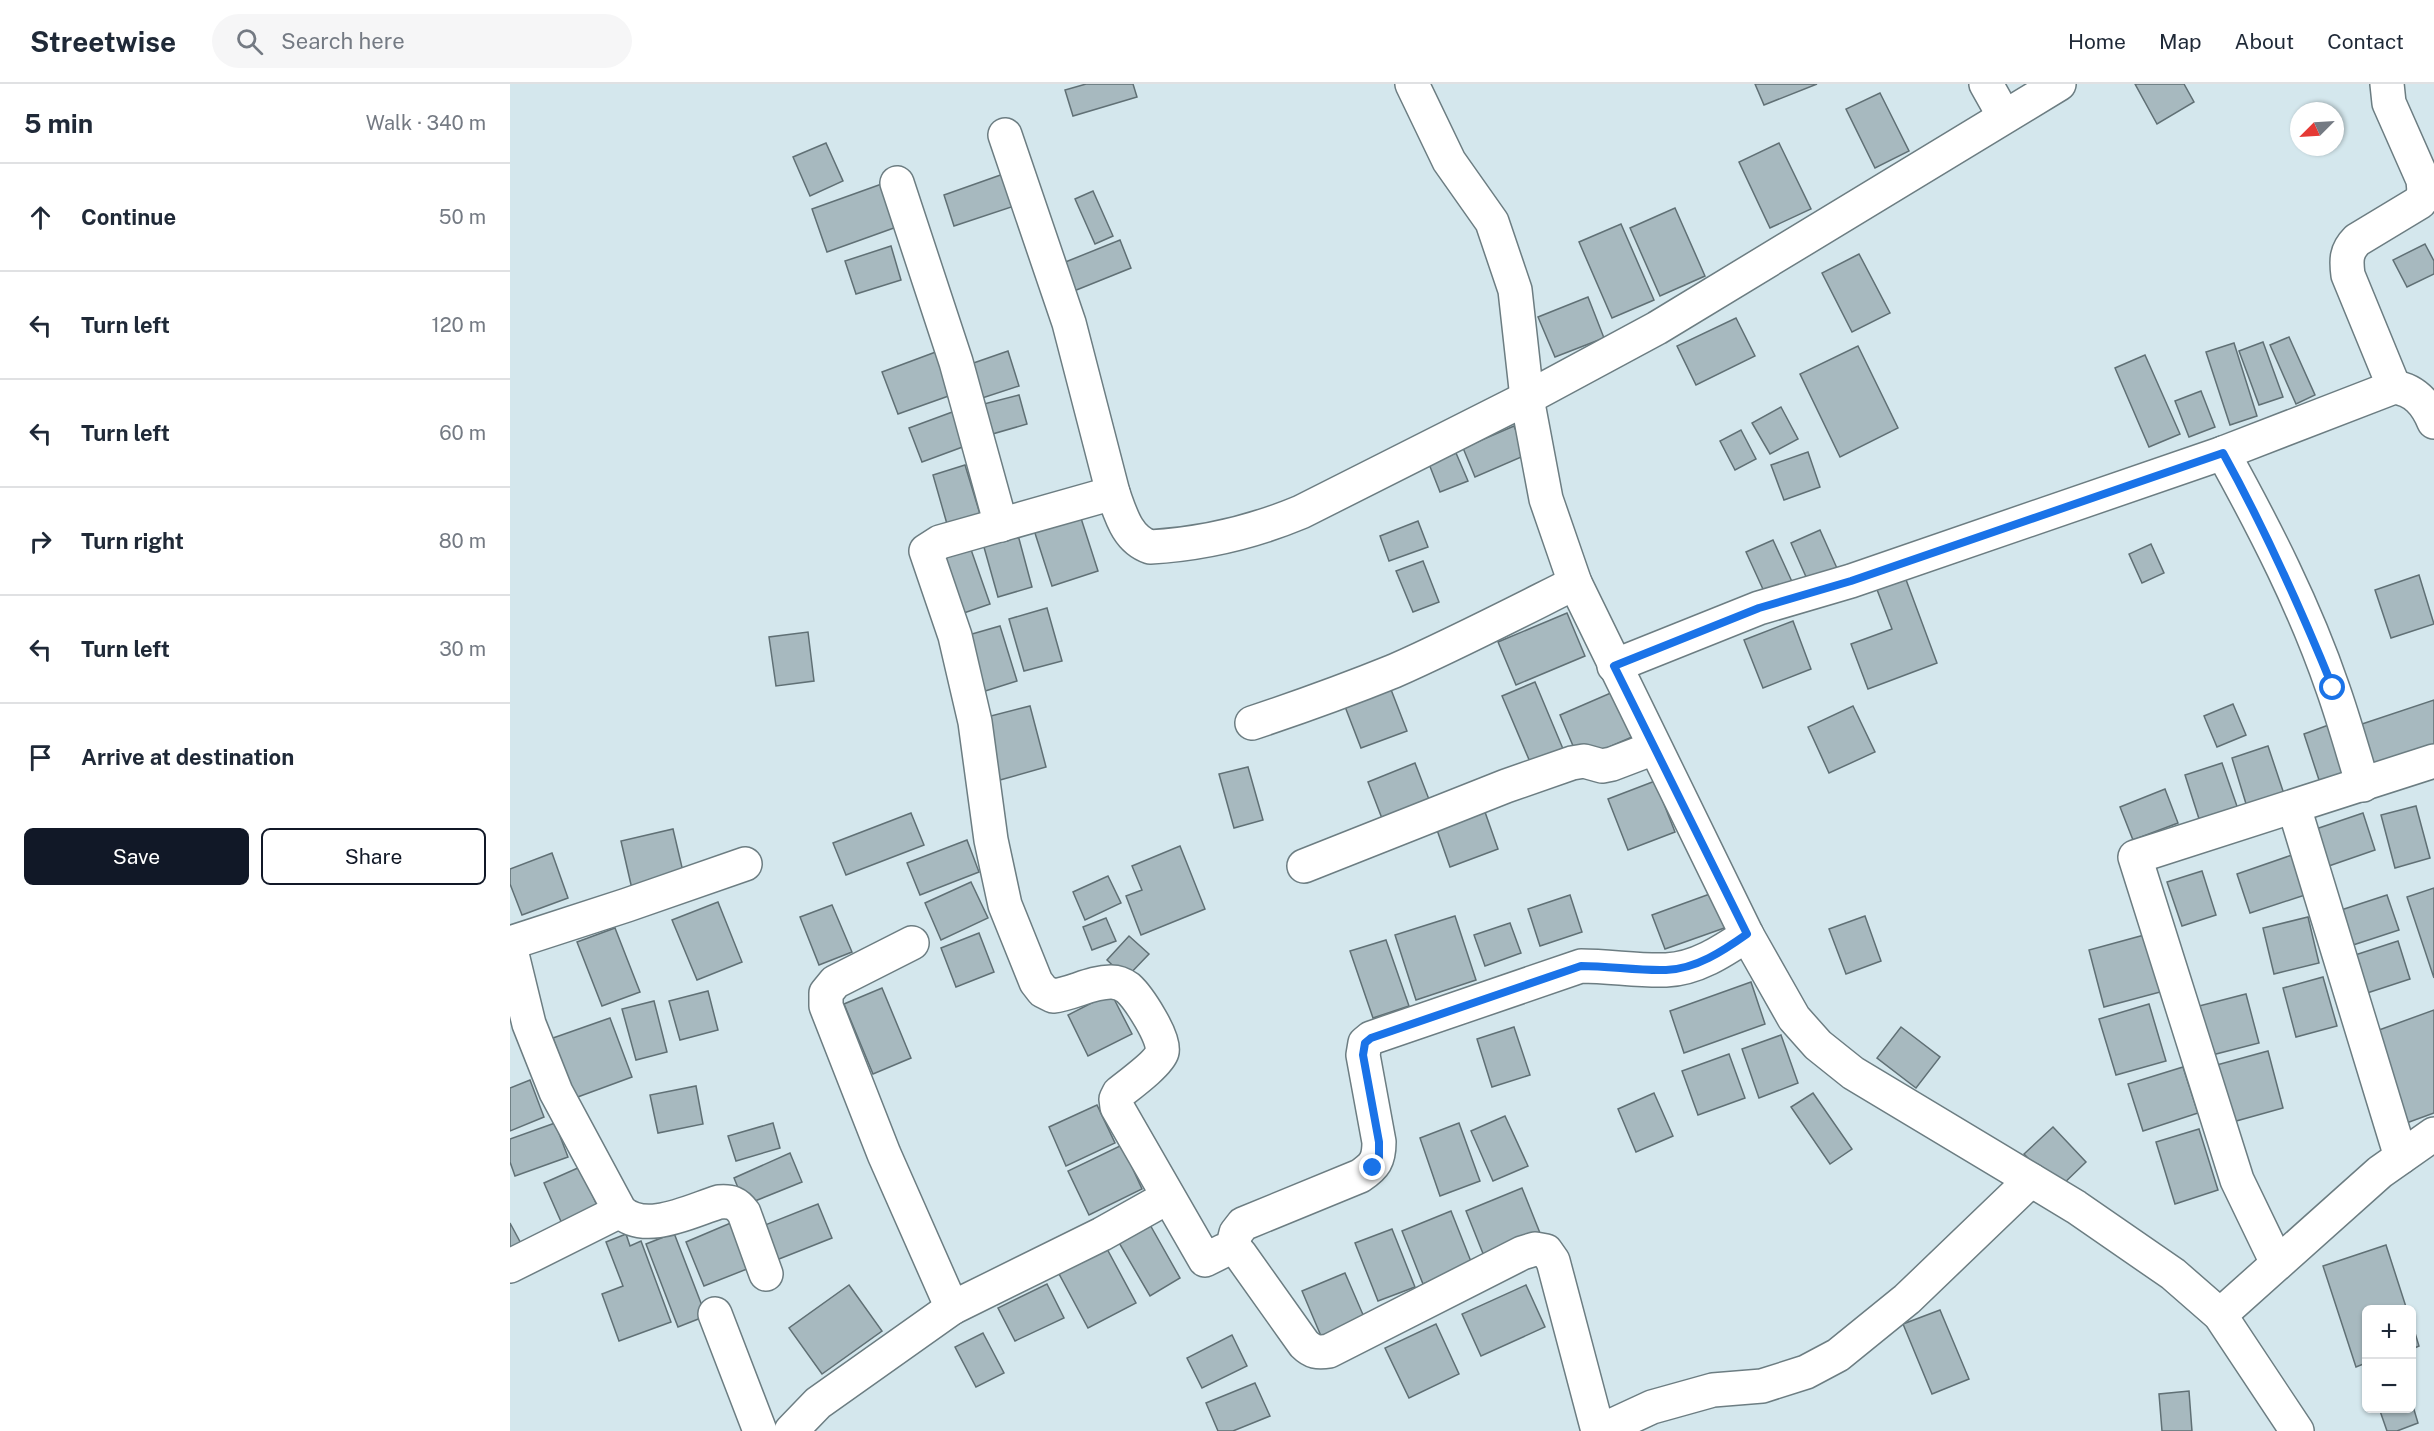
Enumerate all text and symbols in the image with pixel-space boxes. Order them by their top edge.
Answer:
search box [212,14,632,68]
text: Streetwise [30,25,176,58]
icon: search [233,25,266,58]
text: Search here [281,28,405,54]
text: Home [2068,29,2126,54]
text: Map [2159,29,2202,54]
text: About [2235,29,2294,54]
text: Contact [2327,29,2404,54]
north arrow [2290,102,2344,156]
text: 5 min [24,108,93,139]
text: Walk · 340 m [366,111,486,135]
icon: ahead [24,201,57,234]
text: Continue [81,204,176,230]
text: 50 m [439,205,486,229]
icon: left [24,309,57,342]
text: Turn left [81,312,170,338]
text: 120 m [432,313,486,337]
icon: left [24,417,57,450]
text: Turn left [81,420,170,446]
text: 60 m [439,421,486,445]
icon: right [24,525,57,558]
text: Turn right [81,528,184,554]
text: 80 m [439,529,486,553]
icon: left [24,633,57,666]
text: Turn left [81,636,170,662]
text: 30 m [439,637,486,661]
route start [2319,674,2345,700]
icon: arrive [24,741,57,774]
text: Arrive at destination [81,744,294,770]
button: Save [24,828,249,885]
button: Share [261,828,486,885]
route end [1359,1154,1385,1180]
map controls [2362,1305,2416,1413]
button: + [2362,1305,2416,1359]
button: − [2362,1359,2416,1413]

